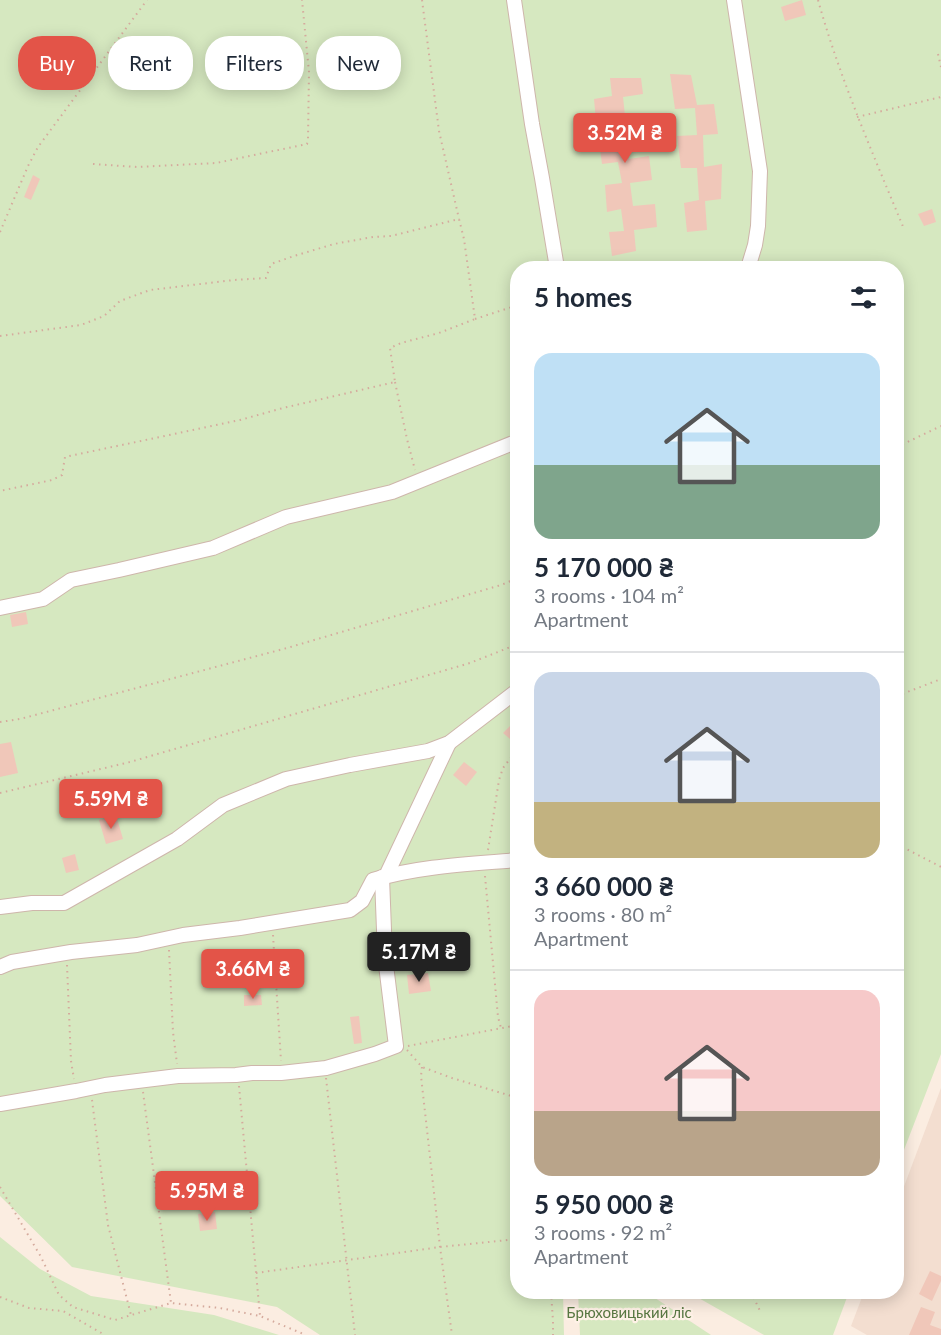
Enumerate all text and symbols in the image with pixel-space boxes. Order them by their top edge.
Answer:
chip: Buy [18,36,96,90]
chip: Rent [108,36,193,90]
chip: Filters [205,36,304,90]
chip: New [316,36,401,90]
pin: 3.52M ₴ [570,113,680,164]
text: 3.52M ₴ [587,120,663,144]
text: 5 homes [534,281,632,313]
icon: filters [847,281,880,314]
icon: home [653,392,761,500]
text: 5 170 000 ₴ [534,551,674,583]
text: 3 rooms · 104 m² [534,583,684,607]
text: Apartment [534,607,628,631]
icon: home [653,711,761,819]
pin: 5.59M ₴ [56,779,166,830]
text: 5.59M ₴ [73,786,149,810]
text: 3 660 000 ₴ [534,870,674,902]
text: 3 rooms · 80 m² [534,902,672,926]
text: Apartment [534,926,628,950]
pin: 5.17M ₴ [364,932,474,983]
text: 5.17M ₴ [381,939,457,963]
pin: 3.66M ₴ [198,949,308,1000]
text: 3.66M ₴ [215,956,291,980]
icon: home [653,1029,761,1137]
pin: 5.95M ₴ [152,1171,262,1222]
text: 5.95M ₴ [169,1178,245,1202]
text: 5 950 000 ₴ [534,1188,674,1220]
text: 3 rooms · 92 m² [534,1220,672,1244]
text: Apartment [534,1244,628,1268]
park label: Брюховицький ліс [566,1303,692,1321]

